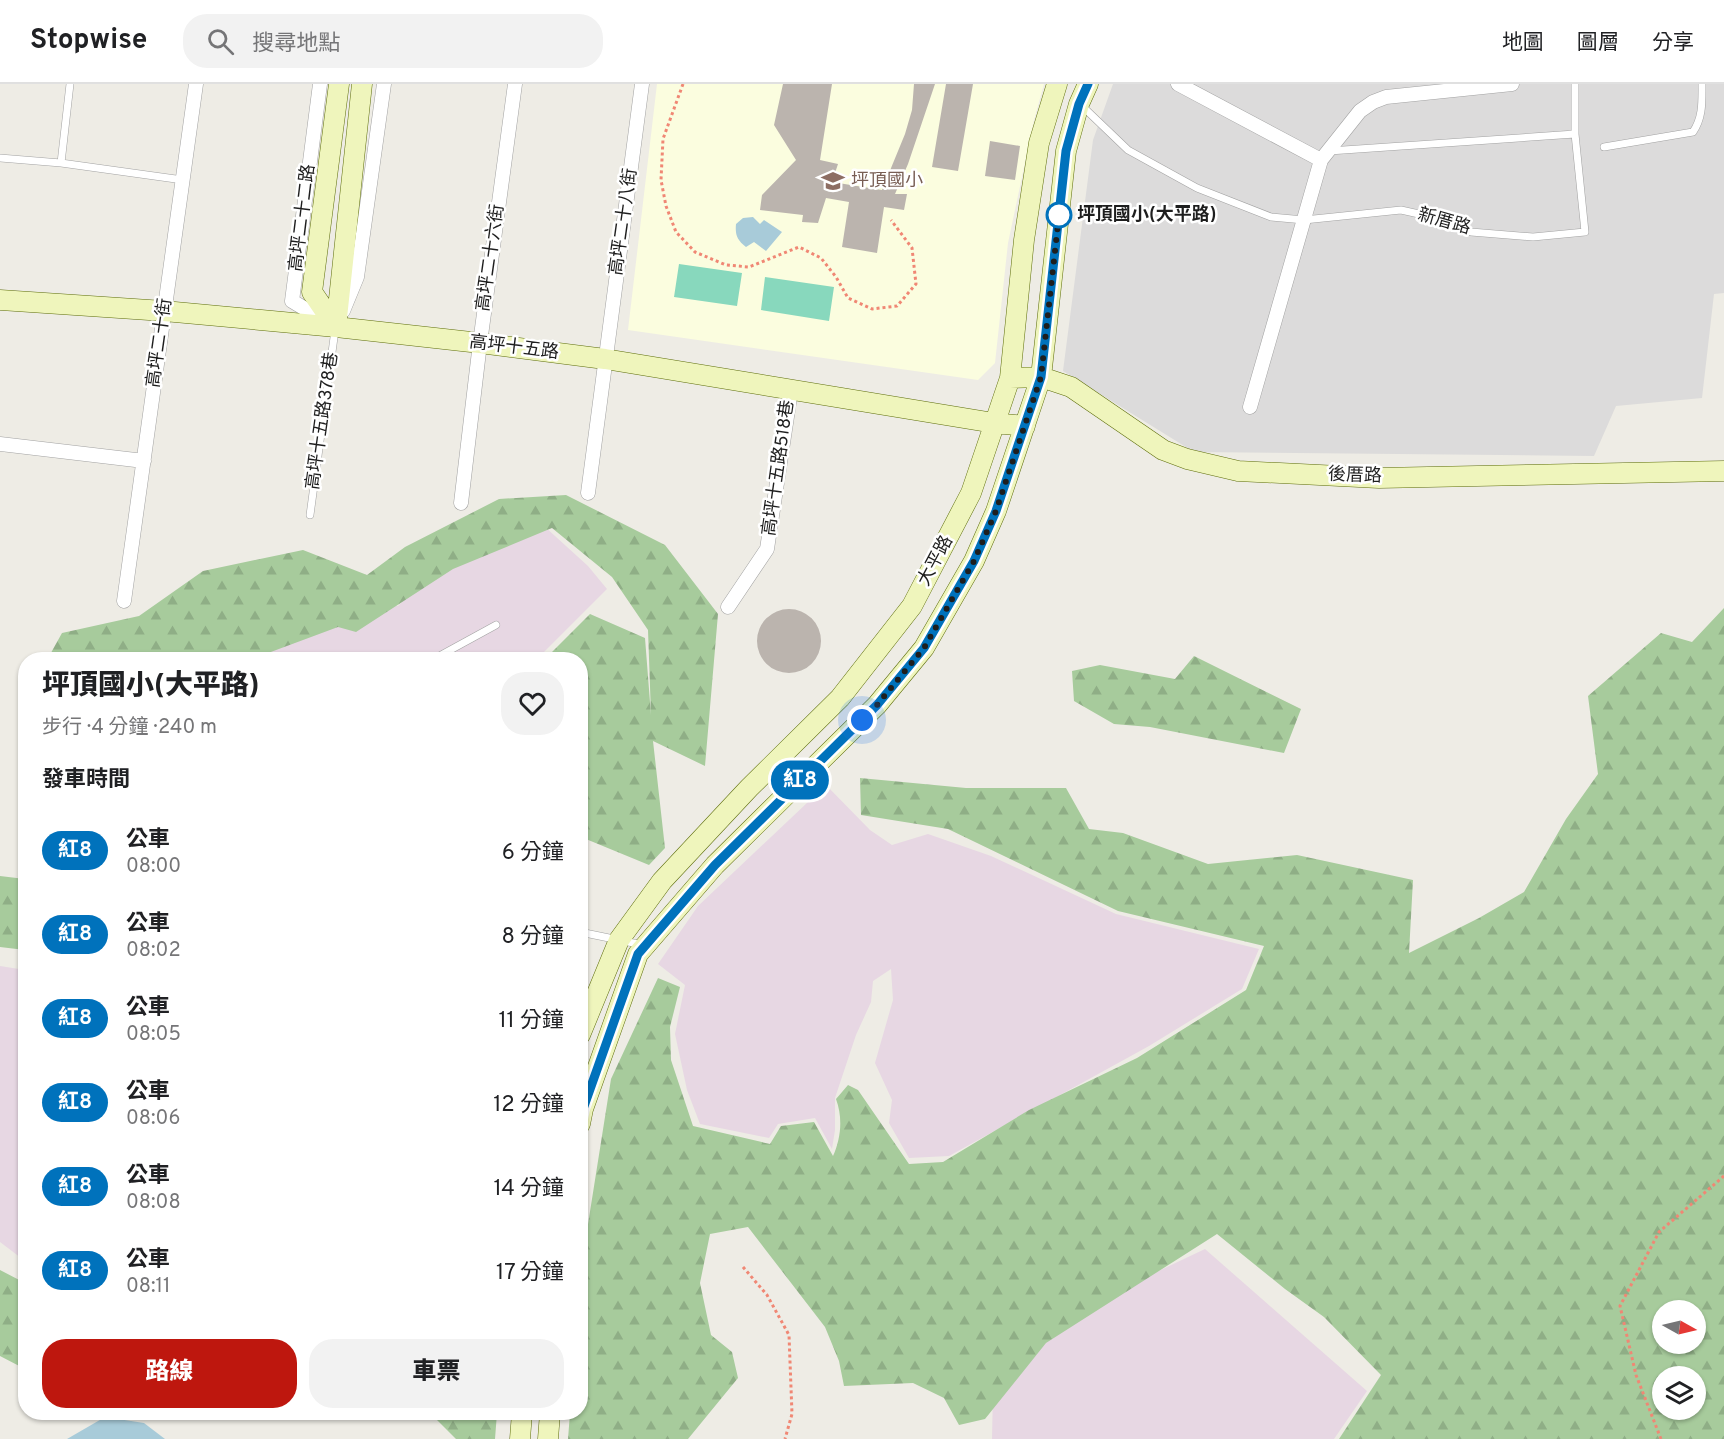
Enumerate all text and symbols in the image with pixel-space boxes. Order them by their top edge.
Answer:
search box [183,14,603,68]
text: Stopwise [30,23,147,59]
icon: search [204,25,237,58]
text: 地圖 [1502,30,1544,57]
text: 圖層 [1577,30,1619,57]
text: 分享 [1652,30,1694,57]
text: 搜尋地點 [252,31,340,58]
street label: 高坪二十二路 [285,163,321,273]
street label: 高坪二十八街 [605,167,643,277]
school or university icon: 坪頂國小 [820,168,846,194]
place label: 坪頂國小 [851,170,923,193]
marker: 坪頂國小(大平路) [1046,202,1072,228]
street label: 高坪二十六街 [472,203,510,313]
place label: 坪頂國小(大平路) [1077,204,1216,227]
street label: 新厝路 [1415,204,1473,240]
street label: 高坪二十街 [142,297,178,389]
street label: 高坪十五路 [468,331,560,365]
street label: 高坪十五路378巷 [302,351,344,491]
street label: 高坪十五路518巷 [758,399,800,537]
street label: 後厝路 [1328,464,1382,488]
street label: 大平路 [913,532,959,590]
text: 坪頂國小(大平路) [42,669,259,705]
button: heart [501,672,564,735]
your location [847,705,877,735]
text: 步行 · 4 分鐘 · 240 m [42,715,217,741]
line badge: 紅8 [773,760,827,800]
text: 發車時間 [42,767,130,794]
text: 紅8 [783,767,817,794]
text: 公車 [126,827,170,854]
text: 紅8 [58,837,92,864]
text: 6 分鐘 [502,840,564,867]
text: 08:00 [126,854,181,880]
text: 公車 [126,911,170,938]
text: 紅8 [58,921,92,948]
text: 8 分鐘 [501,924,564,951]
text: 08:02 [126,938,181,964]
text: 公車 [126,995,170,1022]
text: 紅8 [58,1005,92,1032]
text: 11 分鐘 [498,1008,564,1035]
text: 08:05 [126,1022,181,1048]
text: 公車 [126,1079,170,1106]
text: 紅8 [58,1089,92,1116]
text: 12 分鐘 [493,1092,564,1119]
text: 08:06 [126,1106,180,1132]
text: 公車 [126,1163,170,1190]
text: 紅8 [58,1173,92,1200]
text: 14 分鐘 [493,1176,564,1203]
text: 08:08 [126,1190,181,1216]
text: 公車 [126,1247,170,1274]
text: 紅8 [58,1257,92,1284]
text: 17 分鐘 [496,1260,564,1287]
text: 08:11 [126,1274,170,1300]
north arrow [1652,1300,1706,1354]
map controls [1652,1300,1706,1420]
button: 路線 [42,1339,297,1408]
button: 車票 [309,1339,564,1408]
button: layers [1652,1366,1706,1420]

